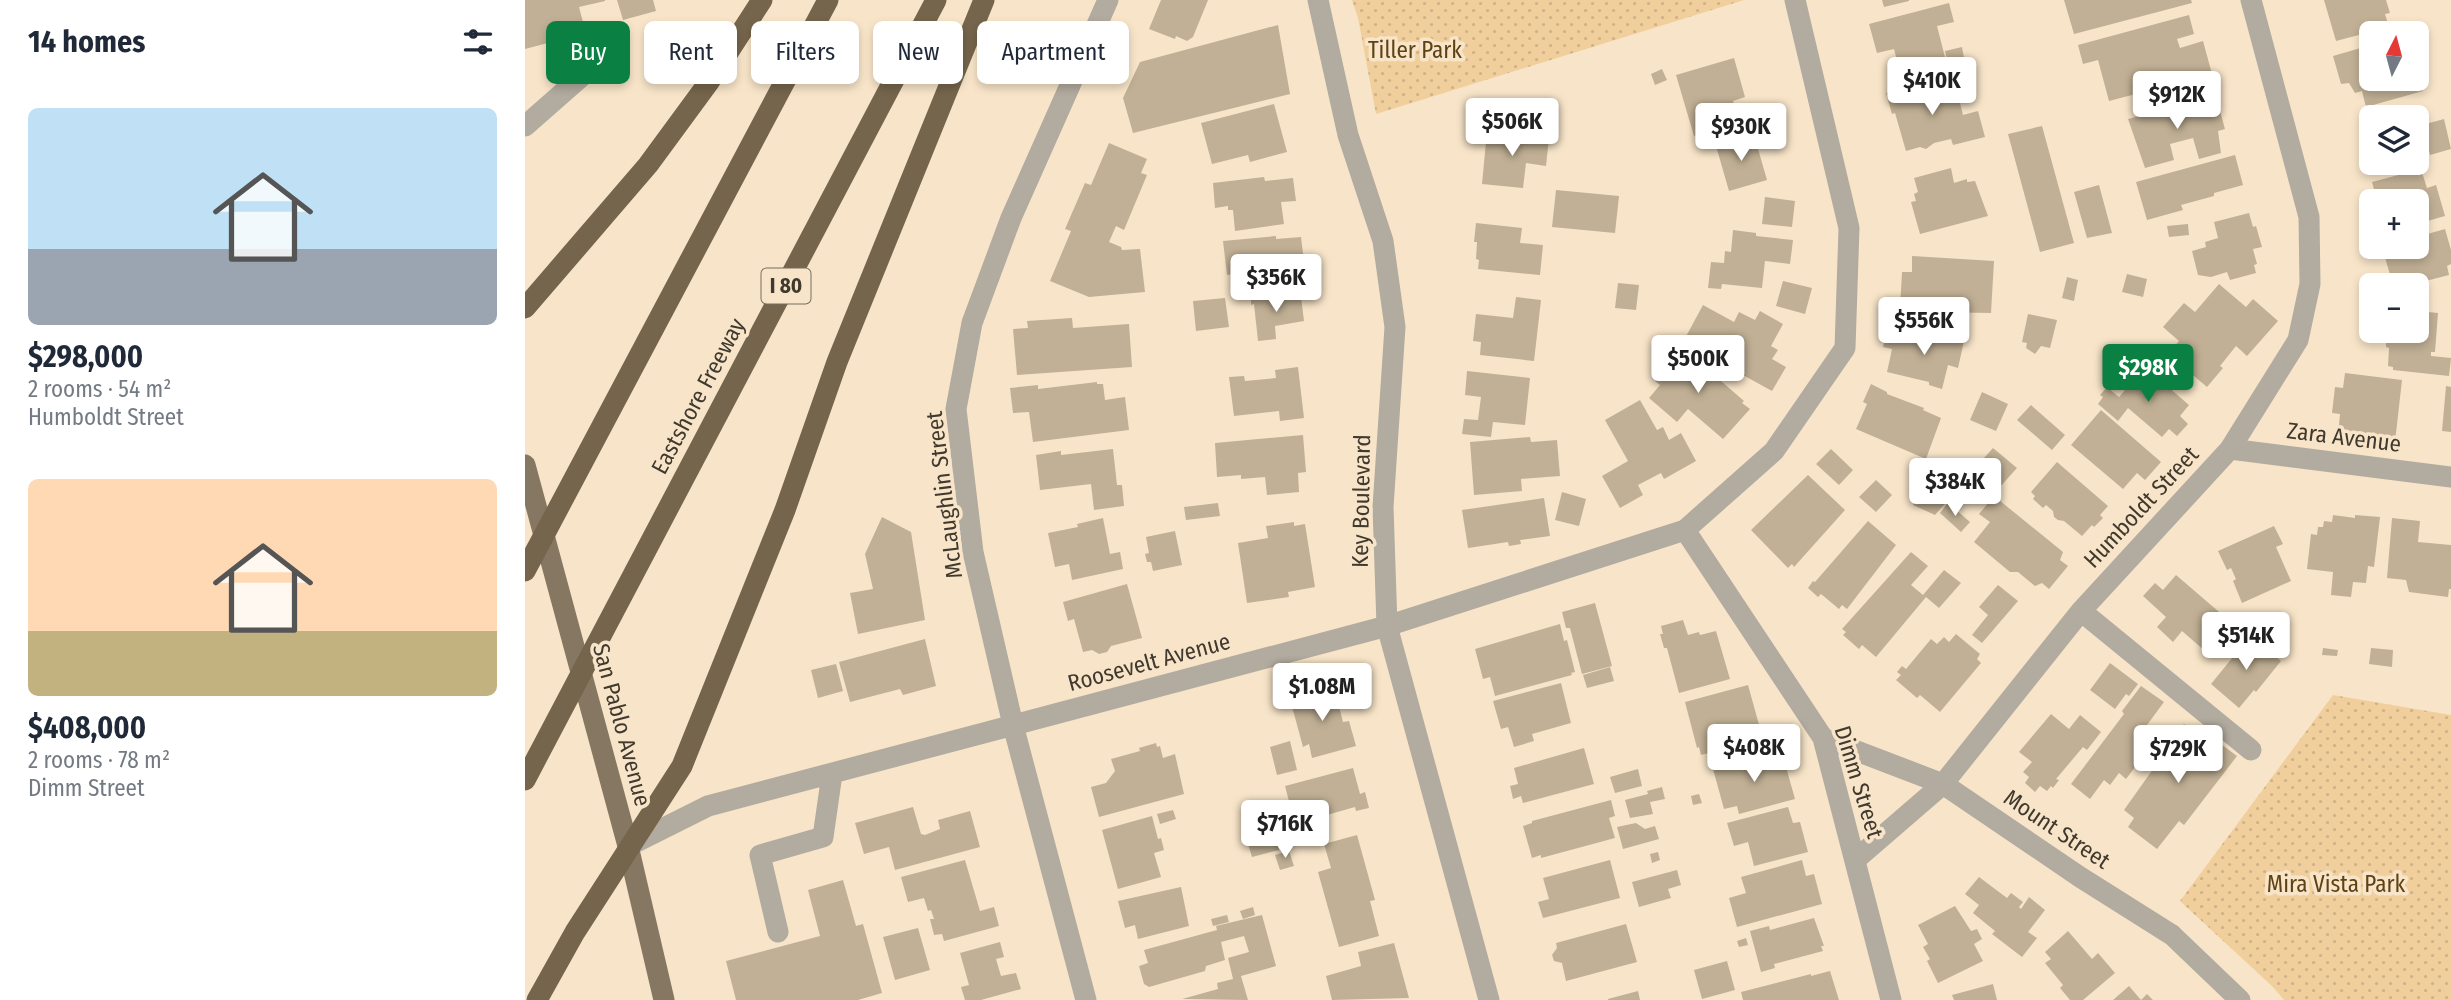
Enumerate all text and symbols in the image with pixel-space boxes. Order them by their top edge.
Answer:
chip: Buy [546,21,630,84]
chip: Rent [644,21,737,84]
chip: Filters [751,21,859,84]
chip: New [873,21,963,84]
chip: Apartment [977,21,1129,84]
north arrow [2359,21,2429,91]
map controls [2359,21,2429,343]
icon: filters [459,23,497,61]
text: 14 homes [28,24,145,60]
park label: Tiller Park [1368,36,1462,64]
pin: $410K [1883,58,1981,117]
text: $410K [1903,66,1961,94]
pin: $912K [2128,72,2226,131]
text: $912K [2149,80,2205,108]
pin: $506K [1463,99,1561,158]
pin: $930K [1692,104,1790,163]
button: layers [2359,105,2429,175]
text: $506K [1482,107,1542,135]
text: $930K [1711,112,1771,140]
icon: home [200,154,326,280]
button: + [2359,189,2429,259]
pin: $356K [1227,254,1325,314]
text: $356K [1246,263,1306,291]
road number: I 80 [761,268,811,304]
button: − [2359,273,2429,343]
pin: $556K [1875,298,1973,357]
text: $556K [1894,306,1954,334]
street label: Eastshore Freeway [645,313,751,479]
pin: $500K [1649,336,1747,395]
text: $298,000 [28,339,143,375]
text: $500K [1667,344,1729,372]
pin: $298K [2099,344,2197,404]
text: $298K [2118,353,2178,381]
text: 2 rooms · 54 m² [28,375,171,403]
text: Humboldt Street [28,403,184,431]
street label: McLaughlin Street [920,409,968,580]
street label: Zara Avenue [2285,416,2403,458]
street label: Key Boulevard [1346,434,1376,568]
street label: Humboldt Street [2078,440,2205,574]
pin: $384K [1906,458,2004,518]
text: $384K [1925,467,1985,495]
icon: home [200,525,326,651]
pin: $514K [2197,612,2295,672]
text: $514K [2218,621,2274,649]
street label: Roosevelt Avenue [1065,627,1233,697]
street label: San Pablo Avenue [587,641,657,809]
pin: $1.08M [1265,664,1379,723]
text: $1.08M [1289,672,1355,700]
text: $408,000 [28,710,146,746]
street label: Dimm Street [1829,722,1890,842]
pin: $408K [1705,724,1803,784]
pin: $729K [2129,726,2227,785]
text: $408K [1723,733,1785,761]
text: $729K [2150,734,2206,762]
text: 2 rooms · 78 m² [28,746,170,774]
text: Dimm Street [28,774,145,802]
street label: Mount Street [1999,783,2116,875]
pin: $716K [1236,800,1334,860]
text: $716K [1257,809,1313,837]
park label: Mira Vista Park [2267,870,2405,898]

